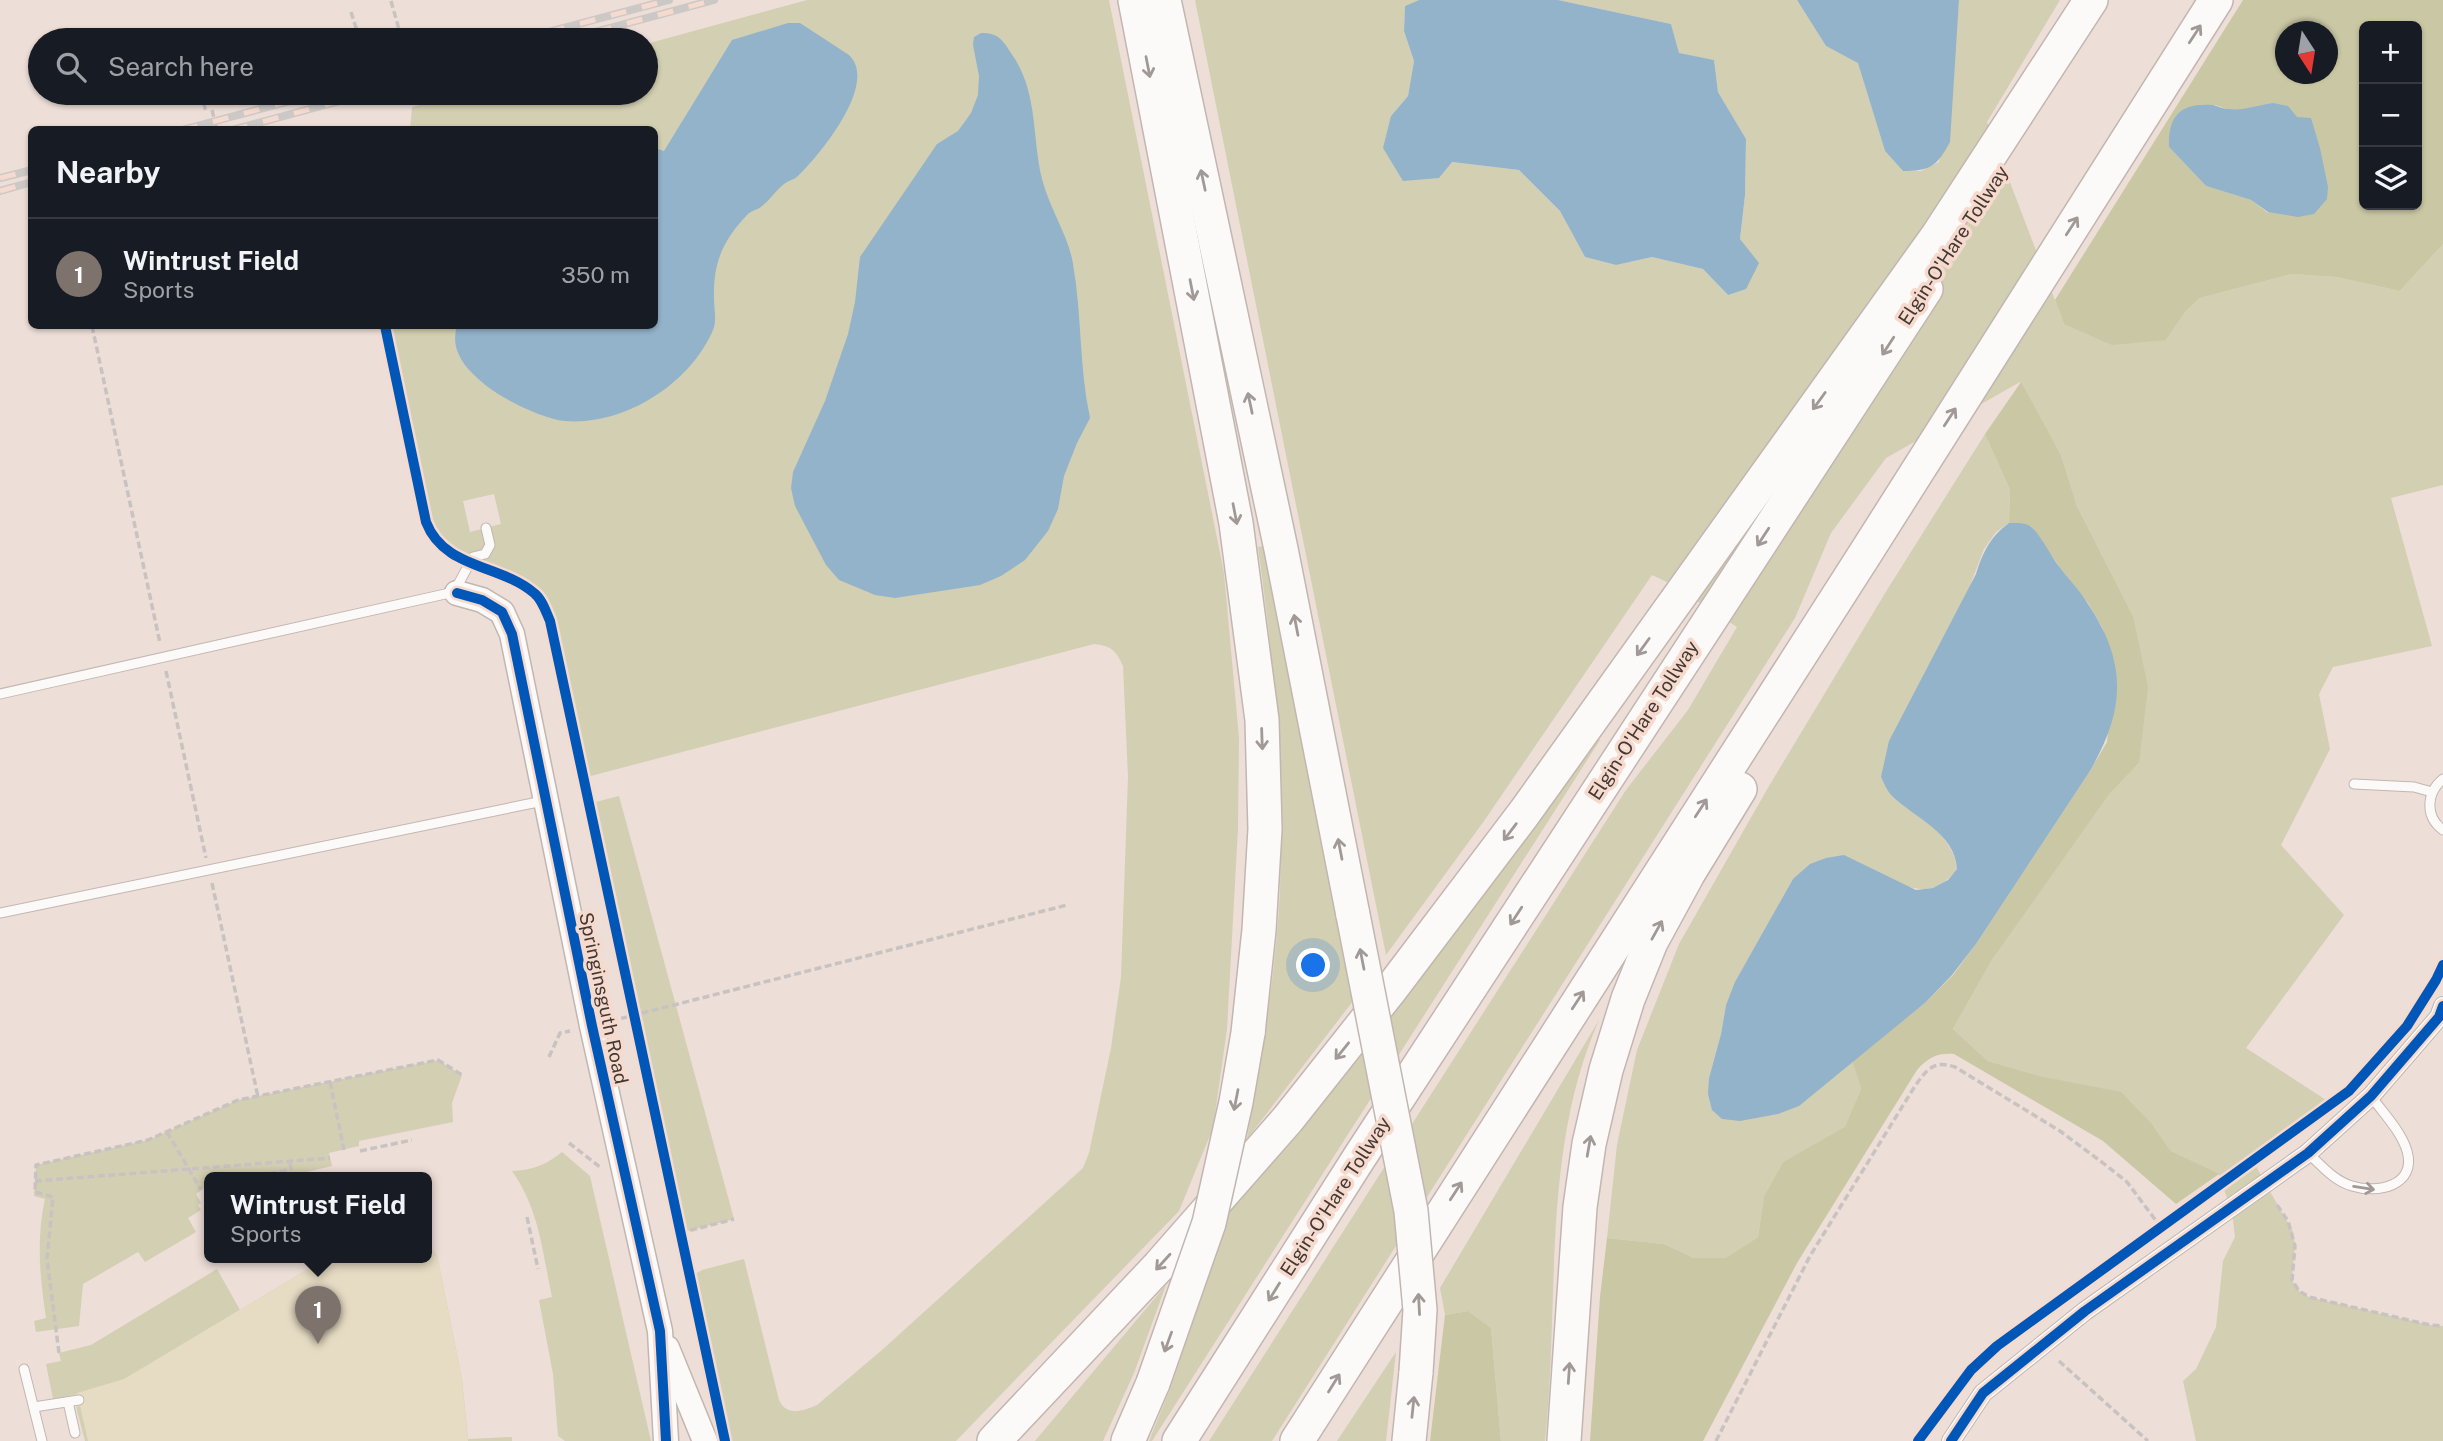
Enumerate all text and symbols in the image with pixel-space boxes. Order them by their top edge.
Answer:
north arrow [2275,21,2338,84]
map controls [2359,21,2422,210]
button: + [2359,21,2422,84]
one-way arrow [2188,24,2202,44]
search box [28,28,658,105]
icon: search [52,48,90,86]
text: Search here [108,51,254,82]
one-way arrow [1142,55,1156,78]
button: − [2359,84,2422,147]
button: layers [2359,147,2422,210]
text: Nearby [56,154,160,190]
street label: Elgin-O'Hare Tollway [1893,161,2013,329]
one-way arrow [1195,169,1209,192]
one-way arrow [2066,216,2080,236]
text: Wintrust Field [123,245,299,276]
text: 1 [74,261,84,288]
text: 350 m [561,261,630,288]
text: Sports [123,276,194,303]
one-way arrow [1185,278,1199,301]
one-way arrow [1880,336,1894,356]
one-way arrow [1812,391,1826,410]
one-way arrow [1242,392,1256,415]
one-way arrow [1943,408,1957,428]
one-way arrow [1228,502,1242,525]
one-way arrow [1755,526,1769,546]
one-way arrow [1288,614,1302,637]
street label: Elgin-O'Hare Tollway [1583,636,1703,804]
one-way arrow [1636,637,1650,656]
one-way arrow [1256,728,1269,751]
one-way arrow [1694,799,1709,818]
one-way arrow [1502,822,1517,841]
one-way arrow [1332,838,1346,861]
one-way arrow [1509,906,1523,925]
street label: Springinsguth Road [575,910,633,1086]
one-way arrow [1650,921,1664,941]
your location [1296,948,1330,982]
one-way arrow [1354,948,1368,971]
one-way arrow [1572,990,1586,1010]
one-way arrow [1334,1042,1349,1060]
one-way arrow [1229,1088,1243,1111]
street label: Elgin-O'Hare Tollway [1275,1112,1395,1280]
one-way arrow [1583,1135,1596,1158]
popup [204,1172,432,1263]
one-way arrow [1450,1182,1464,1202]
one-way arrow [2352,1182,2375,1195]
text: Wintrust Field [230,1189,406,1220]
text: Sports [230,1220,301,1247]
one-way arrow [1155,1253,1171,1271]
one-way arrow [1266,1282,1280,1302]
pin: 1 [295,1286,341,1344]
one-way arrow [1412,1293,1425,1316]
one-way arrow [1161,1331,1173,1353]
one-way arrow [1563,1362,1576,1385]
one-way arrow [1327,1374,1341,1394]
one-way arrow [1407,1396,1420,1418]

